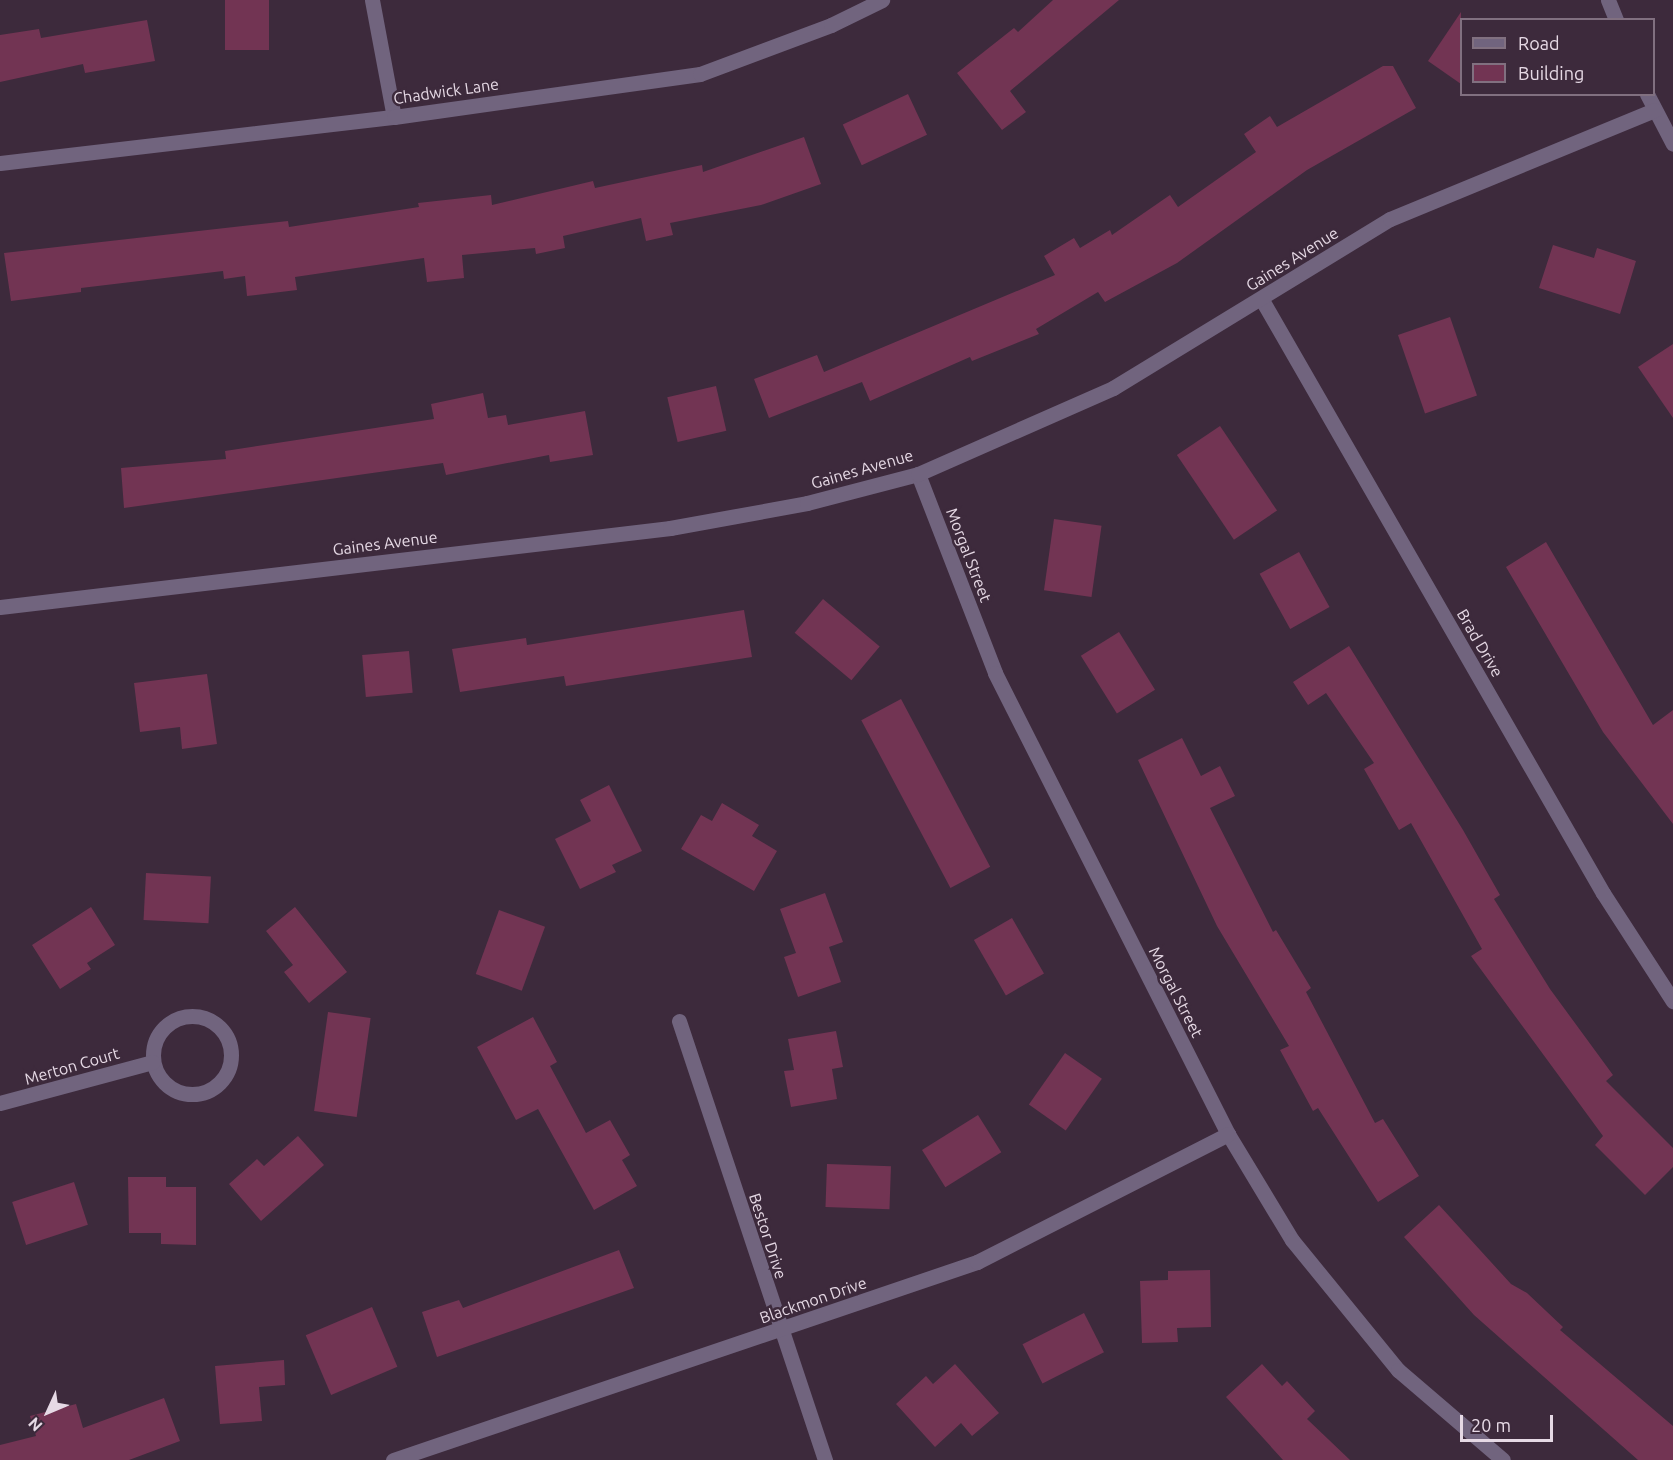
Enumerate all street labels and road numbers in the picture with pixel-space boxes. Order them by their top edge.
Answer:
street label: Chadwick Lane [392,74,500,108]
street label: Gaines Avenue [1242,223,1342,295]
street label: Gaines Avenue [809,445,915,493]
street label: Morgal Street [942,505,996,605]
street label: Gaines Avenue [332,527,438,559]
street label: Brad Drive [1453,606,1507,680]
street label: Morgal Street [1145,943,1207,1041]
street label: Merton Court [22,1043,122,1089]
street label: Bestor Drive [745,1191,791,1281]
street label: Blackmon Drive [757,1273,869,1327]

